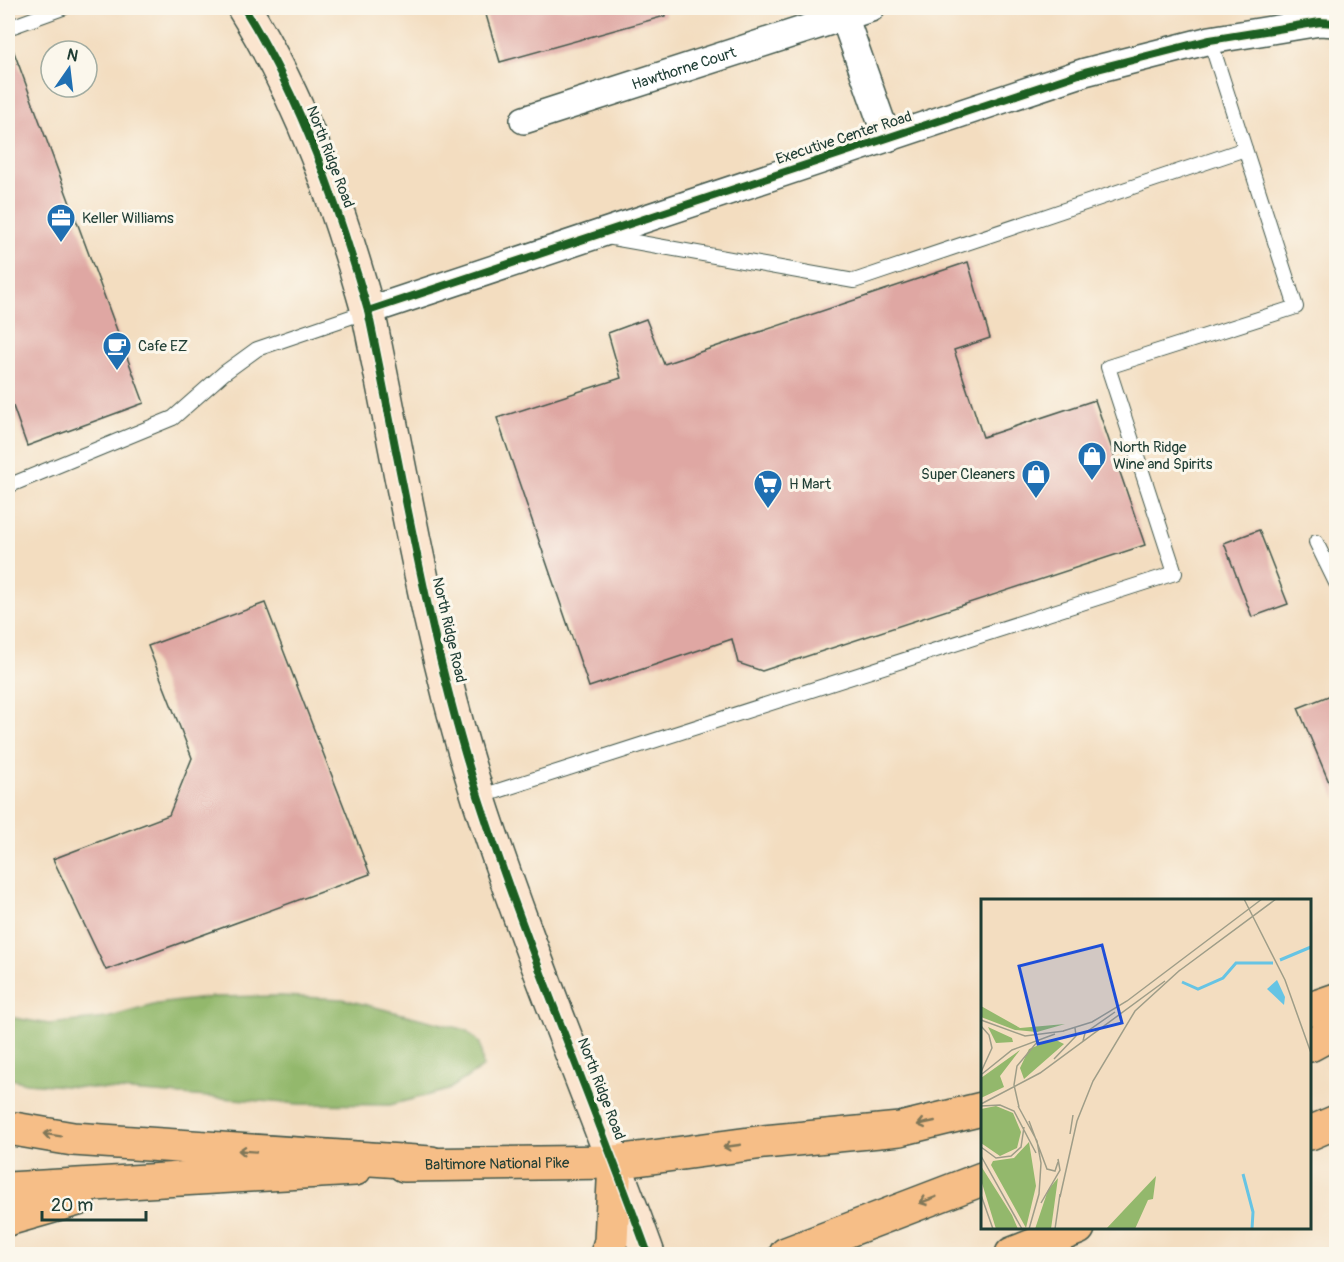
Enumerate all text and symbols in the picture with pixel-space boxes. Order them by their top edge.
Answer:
north arrow [39,39,99,99]
street label: Hawthorne Court [629,42,739,94]
text: N [65,44,80,66]
street label: North Ridge Road [302,103,358,211]
street label: Executive Center Road [774,107,914,169]
office icon: Keller Williams [45,202,77,244]
place label: Keller Williams [82,209,174,228]
cafe icon: Cafe EZ [101,330,133,372]
place label: Cafe EZ [138,337,188,356]
place label: North Ridge Wine and Spirits [1113,438,1213,474]
shop icon: North Ridge Wine and Spirits [1076,440,1108,482]
shop icon: Super Cleaners [1020,458,1052,500]
place label: Super Cleaners [921,465,1015,484]
supermarket icon: H Mart [752,468,784,510]
place label: H Mart [789,475,832,494]
street label: North Ridge Road [428,575,470,685]
inset map [981,899,1311,1229]
street label: North Ridge Road [573,1035,629,1143]
one-way arrow [916,1117,935,1129]
one-way arrow [43,1130,63,1141]
one-way arrow [723,1141,743,1152]
one-way arrow [237,1145,257,1156]
street label: Baltimore National Pike [424,1153,570,1174]
scale bar [42,1184,146,1222]
text: 20 m [51,1194,93,1217]
one-way arrow [919,1195,937,1206]

